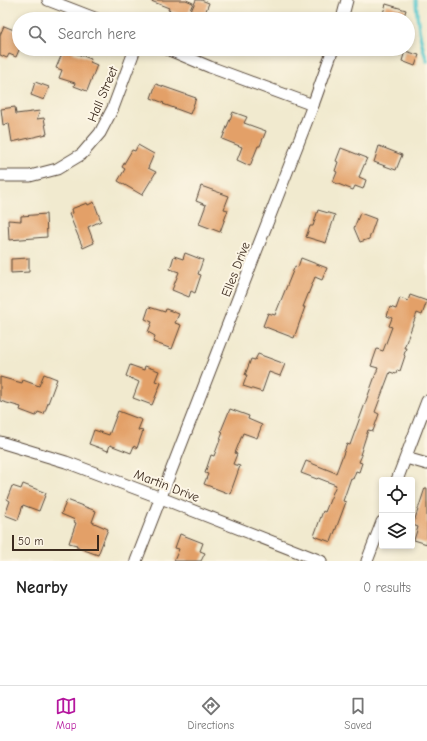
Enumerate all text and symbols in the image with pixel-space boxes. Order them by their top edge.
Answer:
search box [12,12,415,56]
icon: search [26,23,48,45]
text: Search here [58,25,136,43]
street label: Hall Street [84,63,121,124]
street label: Elles Drive [218,239,253,299]
street label: Martin Drive [132,466,202,505]
map controls [379,477,415,549]
button: locate [379,477,415,513]
button: layers [379,513,415,549]
scale bar [12,533,99,552]
text: 50 m [18,535,43,548]
text: Nearby [16,578,67,597]
text: 0 results [363,580,411,595]
tab: Map [55,695,77,732]
tab: Directions [187,695,234,732]
tab: Saved [344,695,372,732]

